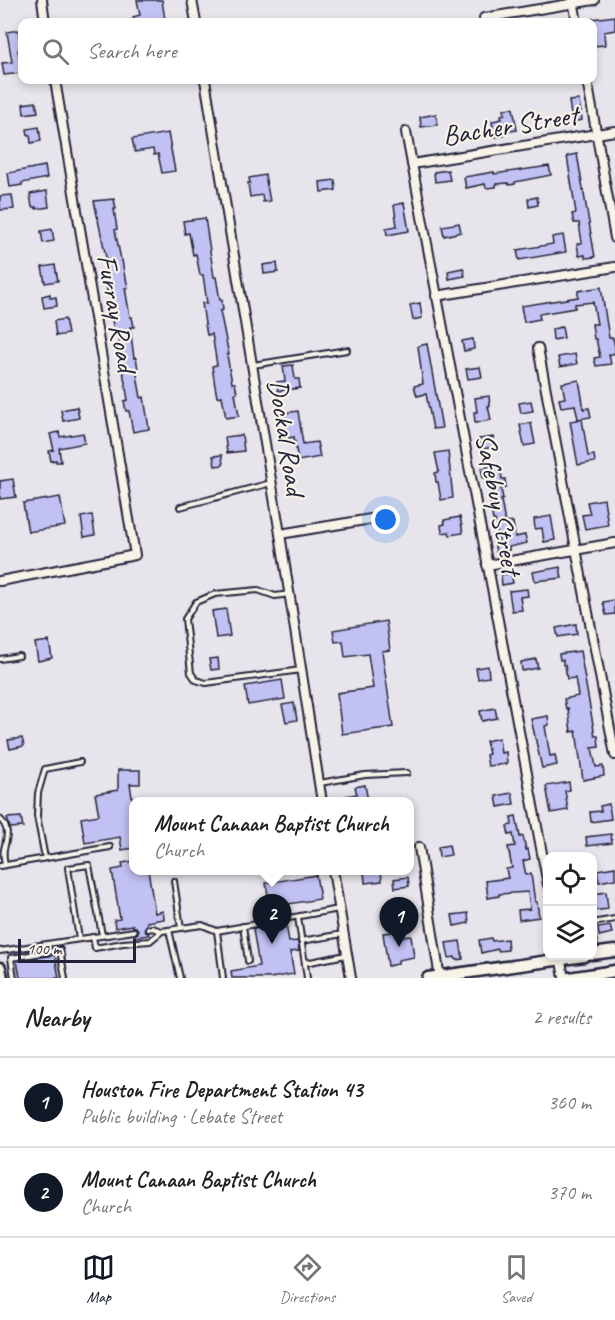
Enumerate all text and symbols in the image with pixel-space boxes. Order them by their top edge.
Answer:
search box [18,18,597,84]
icon: search [39,35,72,68]
text: Search here [87,37,177,65]
street label: Bacher Street [440,96,584,153]
street label: Furray Road [89,252,145,378]
street label: Dockal Road [261,376,314,502]
street label: Safebuy Street [468,431,530,581]
your location [371,505,400,534]
popup [129,797,414,875]
text: Mount Canaan Baptist Church [154,810,389,838]
text: Church [154,838,204,863]
map controls [543,852,597,960]
button: locate [543,852,597,906]
pin: 2 [252,894,292,944]
pin: 1 [380,898,418,947]
button: layers [543,906,597,960]
scale bar [18,936,136,964]
text: 100 m [27,939,61,959]
text: Nearby [24,1001,89,1034]
text: 2 results [532,1005,591,1030]
text: Houston Fire Department Station 43 [81,1076,363,1104]
text: 1 [39,1090,48,1115]
text: 360 m [548,1090,591,1115]
text: Public building · Lebate Street [81,1104,282,1129]
text: Mount Canaan Baptist Church [81,1166,316,1194]
text: 2 [39,1180,48,1205]
text: 370 m [548,1180,591,1205]
text: Church [81,1194,131,1219]
tab: Map [82,1251,115,1307]
tab: Directions [280,1251,335,1307]
tab: Saved [500,1251,533,1307]

